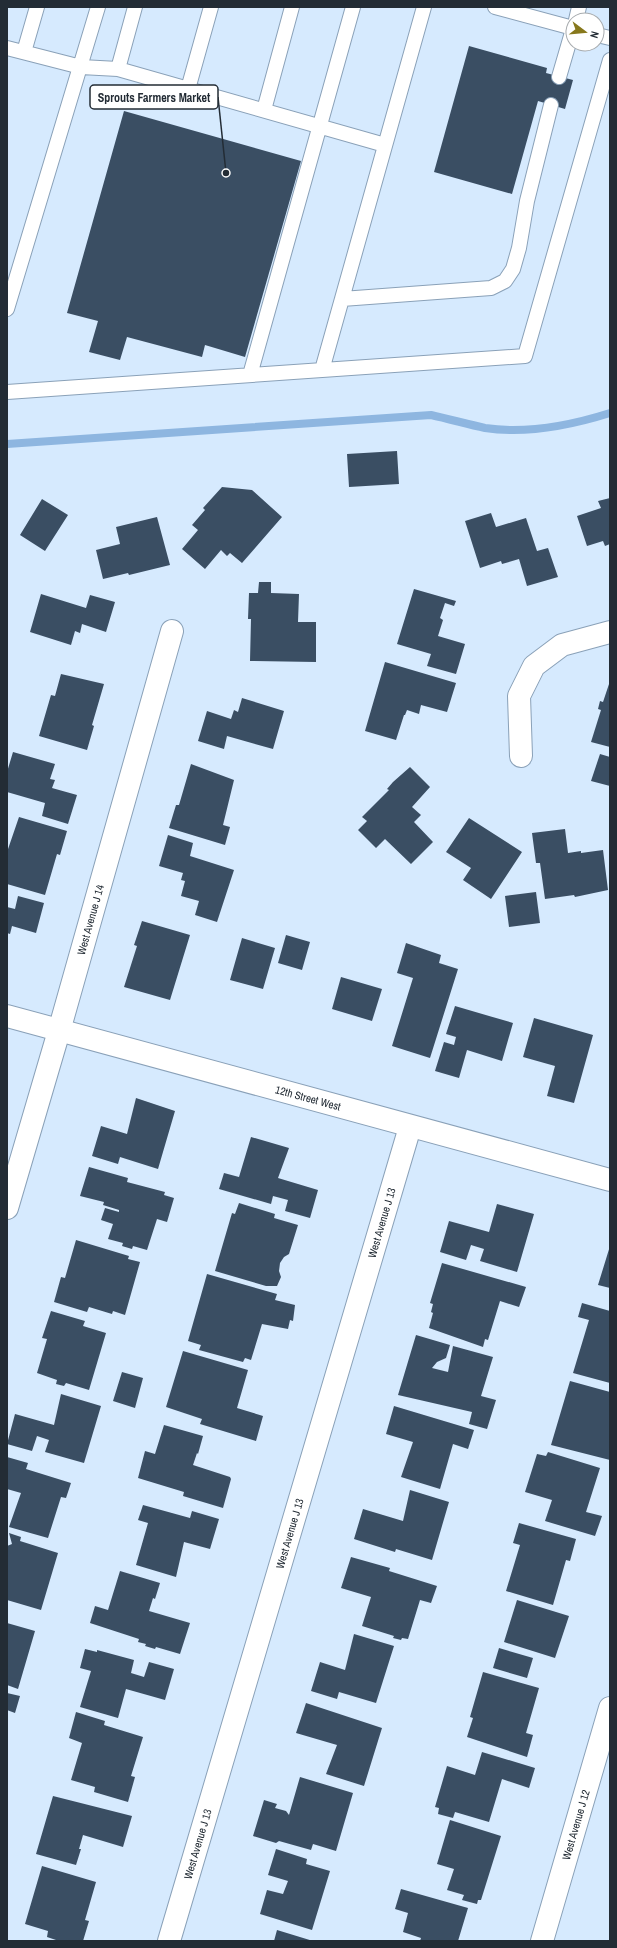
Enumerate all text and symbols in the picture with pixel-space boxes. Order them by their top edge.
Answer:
north arrow [565,12,605,52]
text: N [587,30,602,40]
callout: Sprouts Farmers Market [90,85,218,109]
text: Sprouts Farmers Market [98,90,211,106]
street label: West Avenue J 14 [74,883,107,957]
street label: 12th Street West [274,1082,343,1114]
street label: West Avenue J 13 [365,1186,399,1260]
street label: West Avenue J 13 [273,1497,307,1570]
street label: West Avenue J 12 [559,1788,593,1862]
street label: West Avenue J 13 [181,1807,215,1881]

